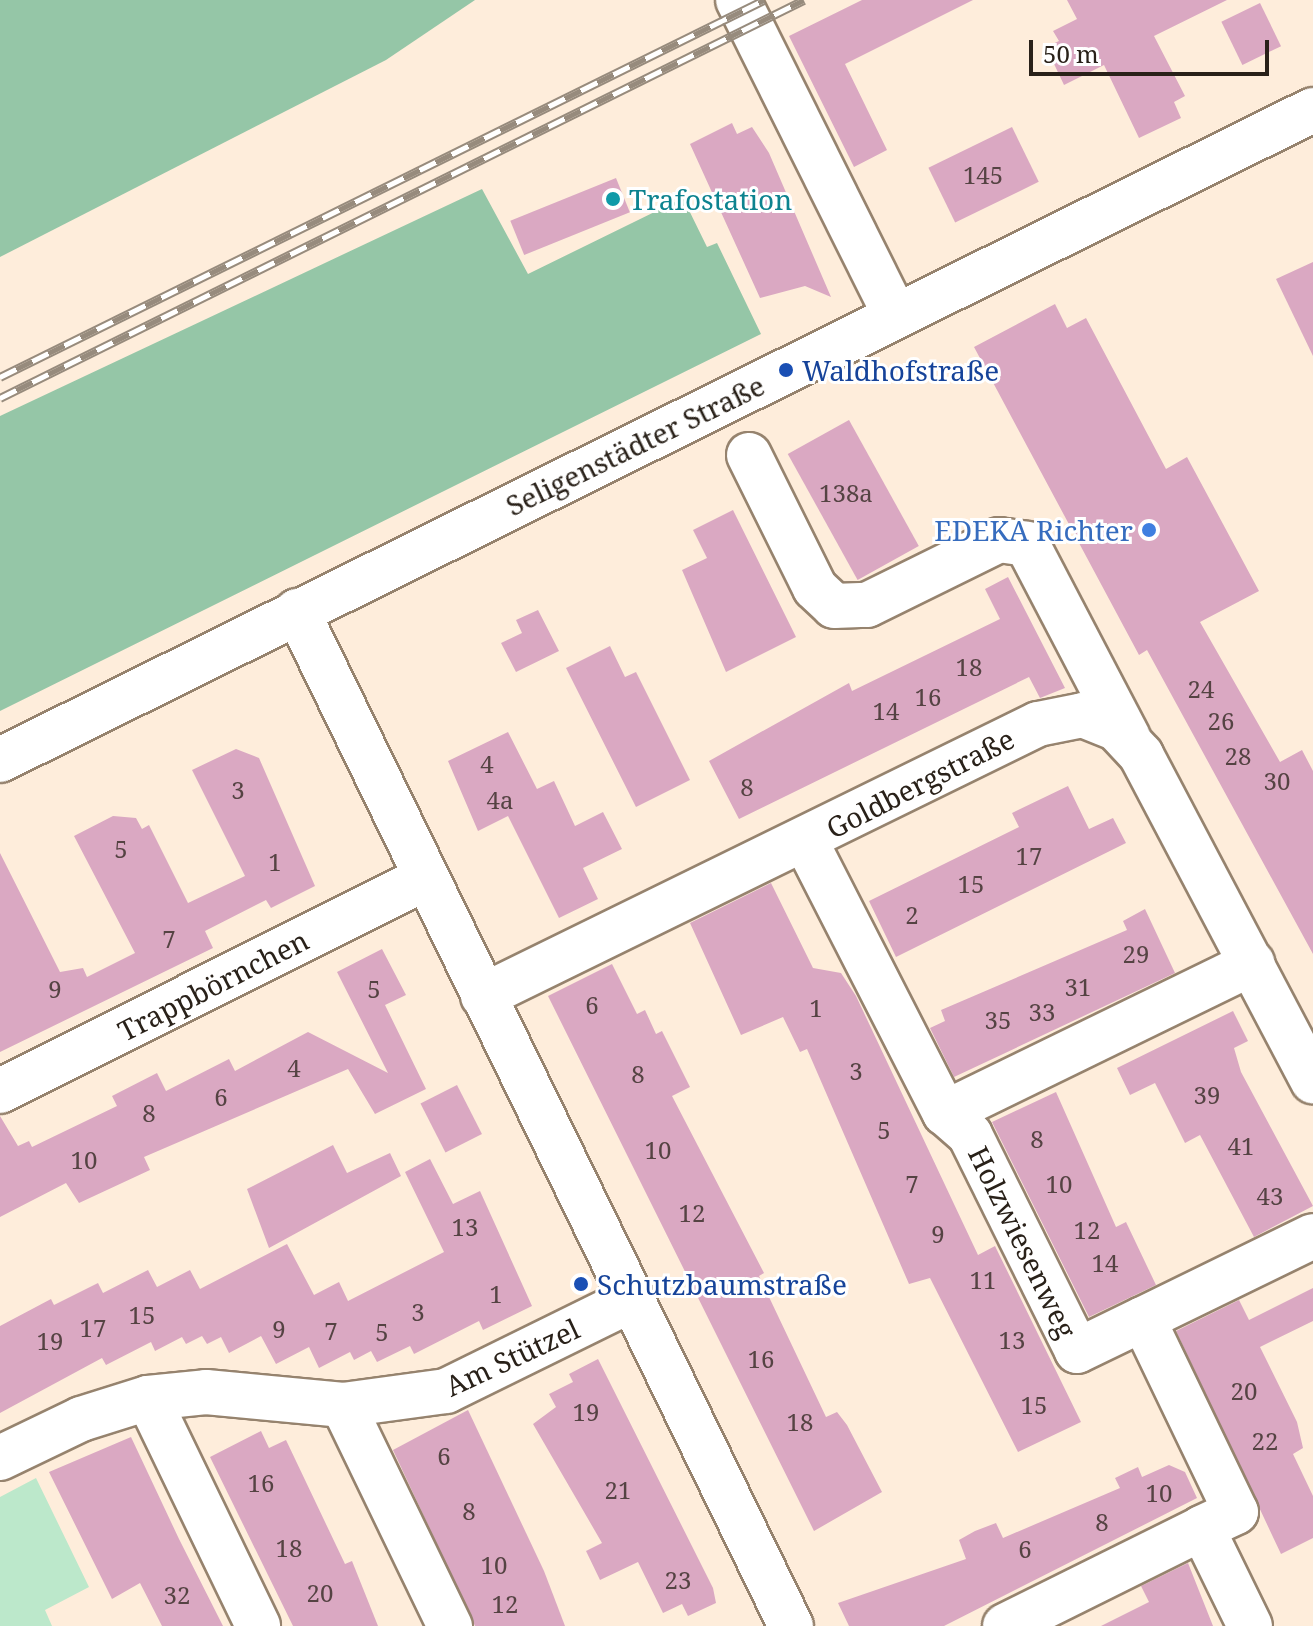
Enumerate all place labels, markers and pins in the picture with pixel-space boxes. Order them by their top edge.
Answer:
place label: Trafostation [629,182,792,216]
marker: Trafostation [604,190,622,208]
place label: Waldhofstraße [802,353,999,387]
marker: Waldhofstraße [777,361,795,379]
place label: EDEKA Richter [934,513,1133,547]
marker: EDEKA Richter [1140,521,1158,539]
place label: Schutzbaumstraße [597,1267,847,1301]
marker: Schutzbaumstraße [572,1275,590,1293]

